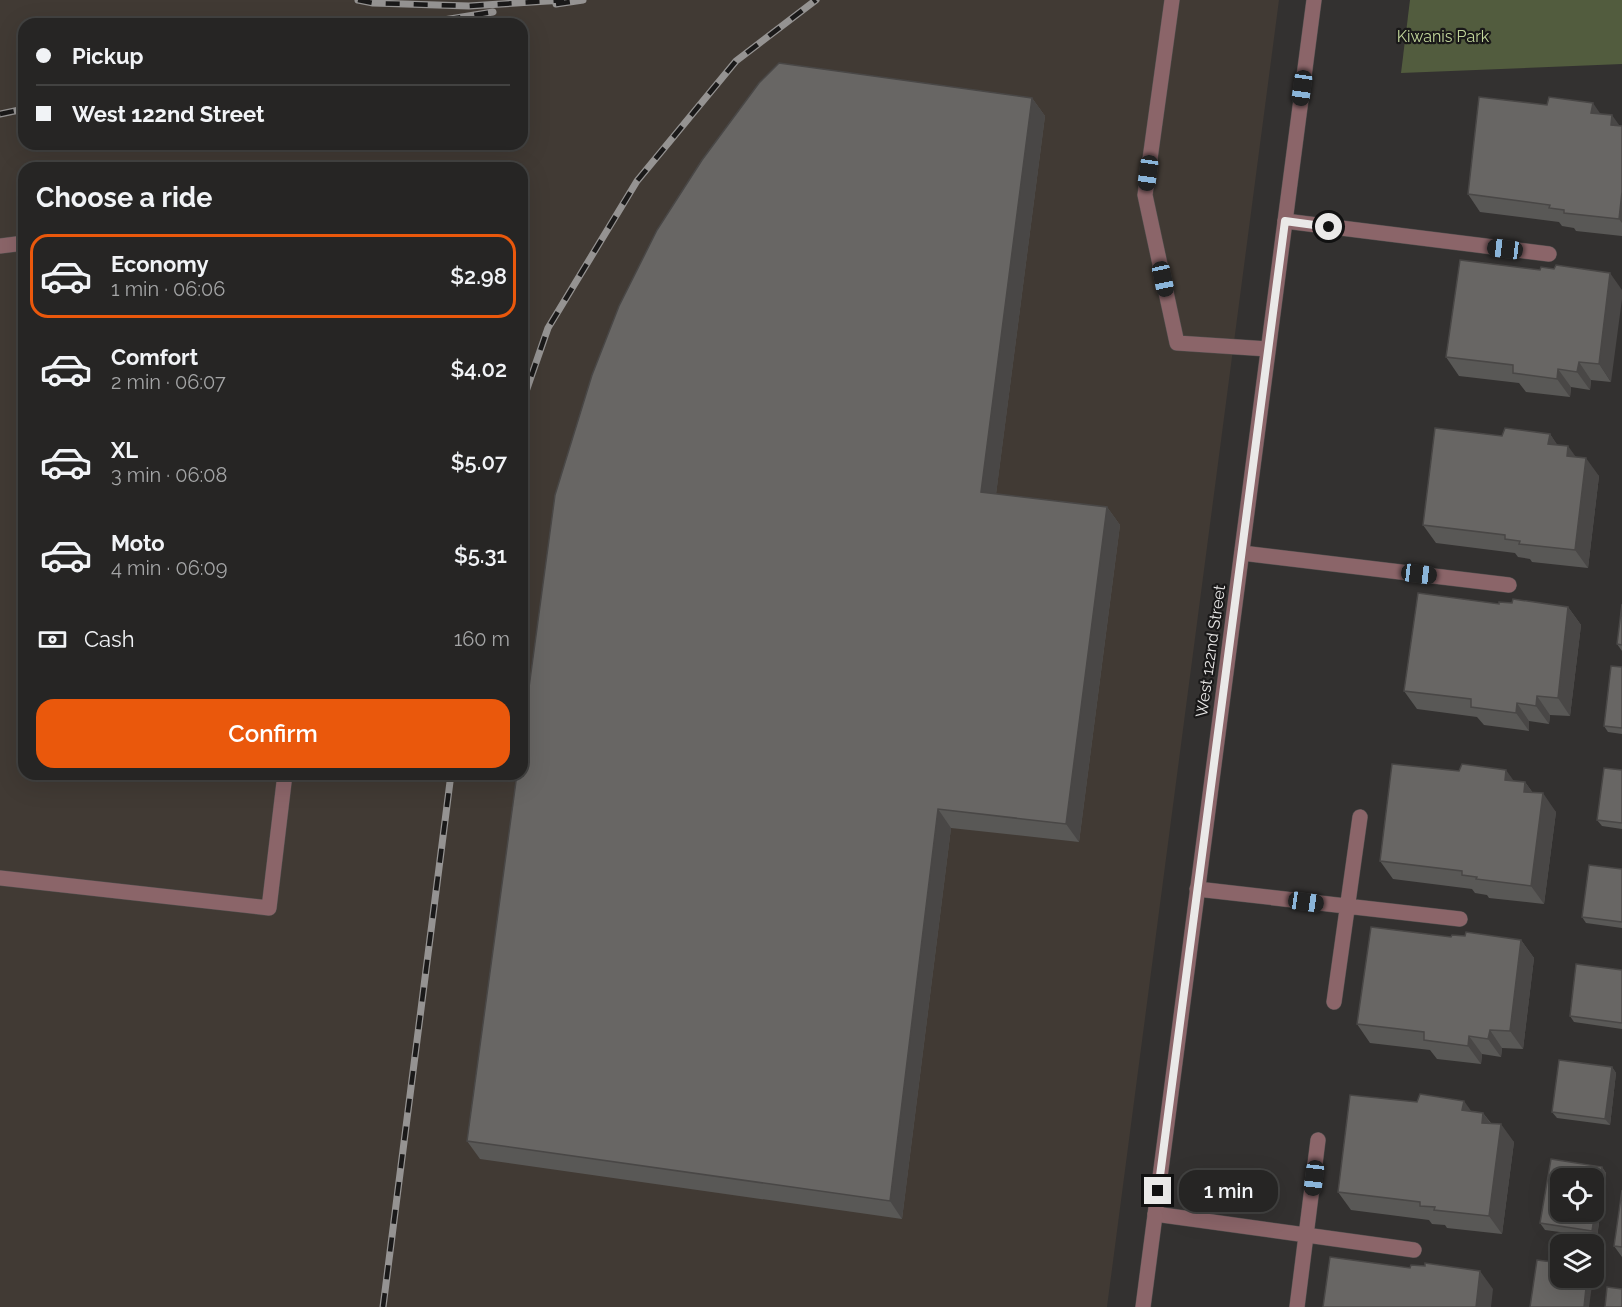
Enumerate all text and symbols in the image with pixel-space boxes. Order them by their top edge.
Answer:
park label: Kiwanis Park [1397,27,1490,46]
text: Pickup [72,43,144,69]
car [1291,69,1313,107]
text: West 122nd Street [72,101,265,127]
car [1137,154,1159,192]
text: Choose a ride [36,182,212,213]
route start [1315,213,1342,240]
car [1486,238,1524,260]
icon: car [39,249,93,303]
text: Economy [111,251,209,277]
car [1150,260,1176,298]
text: $2.98 [450,263,507,289]
text: 1 min · 06:06 [111,277,225,301]
icon: car [39,342,93,396]
text: Comfort [111,344,198,370]
text: $4.02 [451,356,507,382]
text: 2 min · 06:07 [111,370,226,394]
icon: car [39,435,93,489]
text: XL [111,437,138,463]
text: $5.07 [451,449,507,475]
text: 3 min · 06:08 [111,463,227,487]
icon: car [39,528,93,582]
text: Moto [111,530,165,556]
text: $5.31 [454,542,507,568]
text: 4 min · 06:09 [111,556,227,580]
car [1400,563,1438,585]
street label: West 122nd Street [1192,583,1229,718]
icon: cash [36,623,69,656]
text: Cash [84,626,135,652]
text: 160 m [454,627,510,651]
button: Confirm [36,699,510,768]
car [1287,891,1325,913]
car [1303,1159,1325,1197]
map controls [1550,1168,1604,1288]
button: locate [1550,1168,1604,1222]
callout: 1 min [1179,1170,1278,1212]
route end [1144,1177,1171,1204]
text: 1 min [1204,1179,1253,1203]
button: layers [1550,1234,1604,1288]

